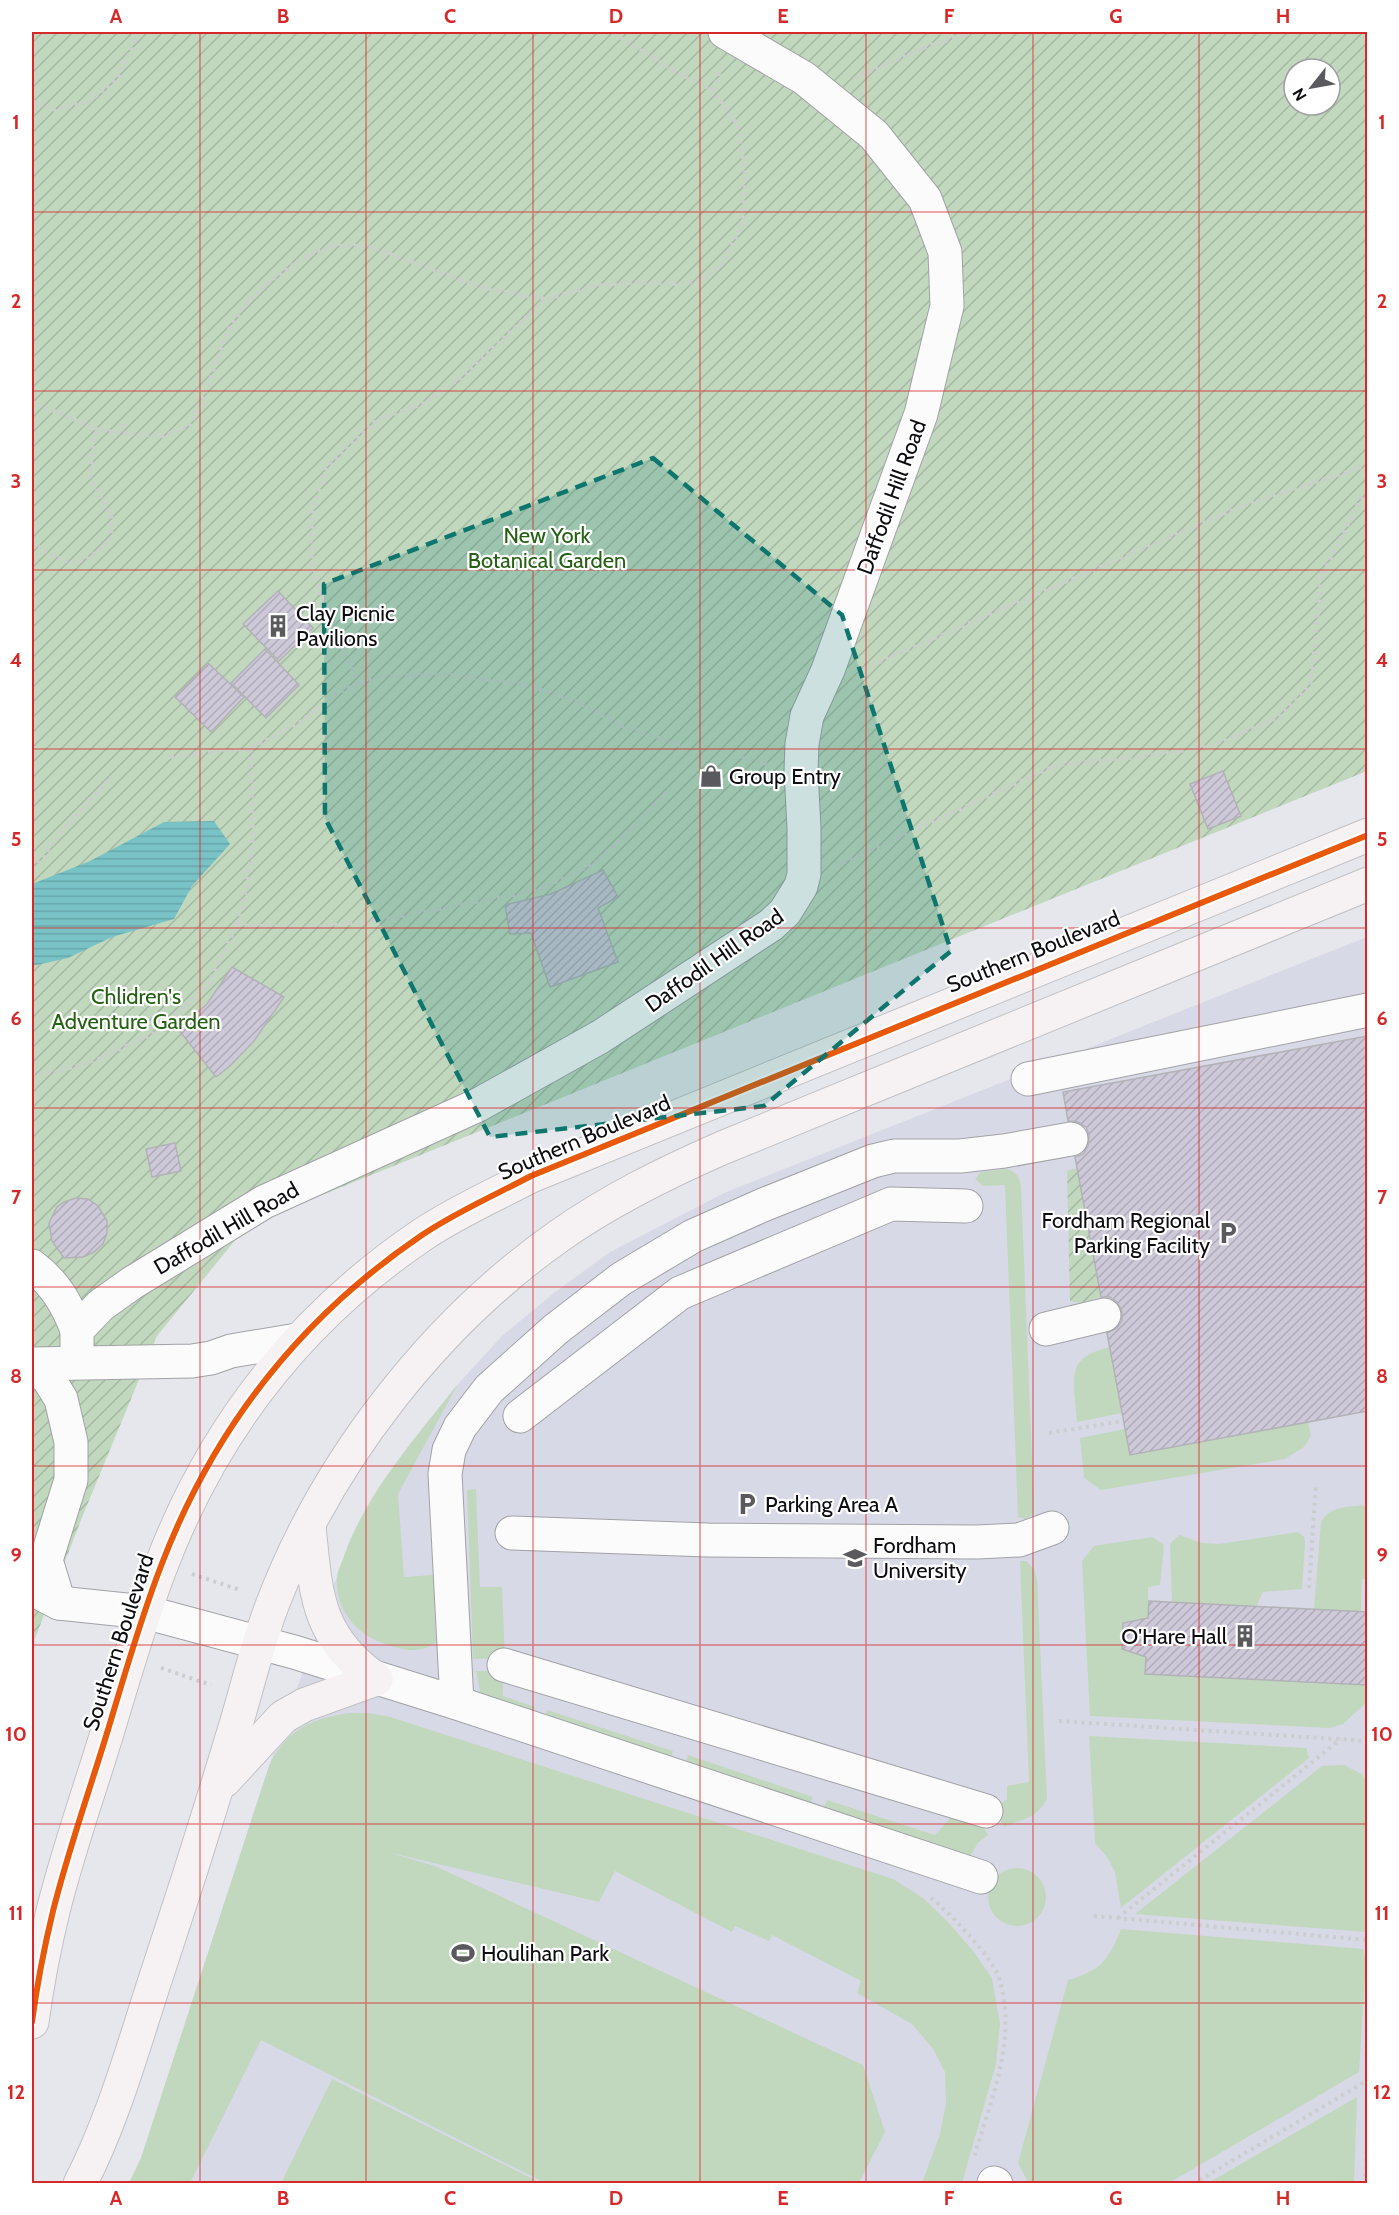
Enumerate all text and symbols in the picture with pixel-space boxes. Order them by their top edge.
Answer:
text: A [110,4,123,28]
text: B [277,4,289,28]
text: C [444,4,456,28]
text: D [609,4,623,28]
text: E [777,4,789,28]
text: F [944,4,955,28]
text: G [1109,4,1123,28]
text: H [1276,4,1290,28]
north arrow [1282,57,1342,117]
text: N [1289,85,1311,104]
text: 1 [12,110,20,134]
text: 1 [1378,110,1386,134]
text: 2 [11,289,21,313]
text: 2 [1377,289,1387,313]
street label: Daffodil Hill Road [851,416,932,578]
text: 3 [11,469,21,493]
text: 3 [1377,469,1387,493]
park label: New York Botanical Garden [468,522,626,574]
place label: Clay Picnic Pavilions [296,600,395,652]
building icon: Clay Picnic Pavilions [265,613,291,639]
text: 4 [10,648,22,672]
text: 4 [1376,648,1388,672]
shop icon: Group Entry [698,763,724,789]
place label: Group Entry [729,763,841,790]
text: 5 [11,827,21,851]
text: 5 [1377,827,1387,851]
street label: Daffodil Hill Road [640,903,789,1018]
street label: Southern Boulevard [943,904,1124,999]
park label: Chlidren's Adventure Garden [51,983,221,1035]
text: 6 [10,1006,22,1030]
text: 6 [1376,1006,1388,1030]
street label: Southern Boulevard [494,1089,674,1186]
street label: Daffodil Hill Road [149,1176,303,1281]
text: 7 [11,1185,22,1209]
text: 7 [1377,1185,1388,1209]
place label: Fordham Regional Parking Facility [1041,1207,1211,1259]
parking icon: Fordham Regional Parking Facility [1215,1220,1241,1246]
text: 8 [10,1364,22,1388]
text: 8 [1376,1364,1388,1388]
parking icon: Parking Area A [734,1491,760,1517]
place label: Parking Area A [765,1491,899,1518]
place label: Fordham University [873,1532,967,1584]
text: 9 [10,1543,22,1567]
text: 9 [1376,1543,1388,1567]
school or university icon: Fordham University [842,1545,868,1571]
street label: Southern Boulevard [77,1550,160,1734]
place label: O'Hare Hall [1121,1623,1228,1650]
building icon: O'Hare Hall [1232,1623,1258,1649]
text: 10 [5,1722,27,1746]
text: 10 [1371,1722,1393,1746]
text: 11 [9,1901,23,1925]
text: 11 [1375,1901,1389,1925]
sports icon: Houlihan Park [450,1940,476,1966]
place label: Houlihan Park [481,1940,609,1967]
text: 12 [7,2080,25,2104]
text: 12 [1373,2080,1391,2104]
text: A [110,2186,123,2210]
text: B [277,2186,289,2210]
text: C [444,2186,456,2210]
text: D [609,2186,623,2210]
text: E [777,2186,789,2210]
text: F [944,2186,955,2210]
text: G [1109,2186,1123,2210]
text: H [1276,2186,1290,2210]

